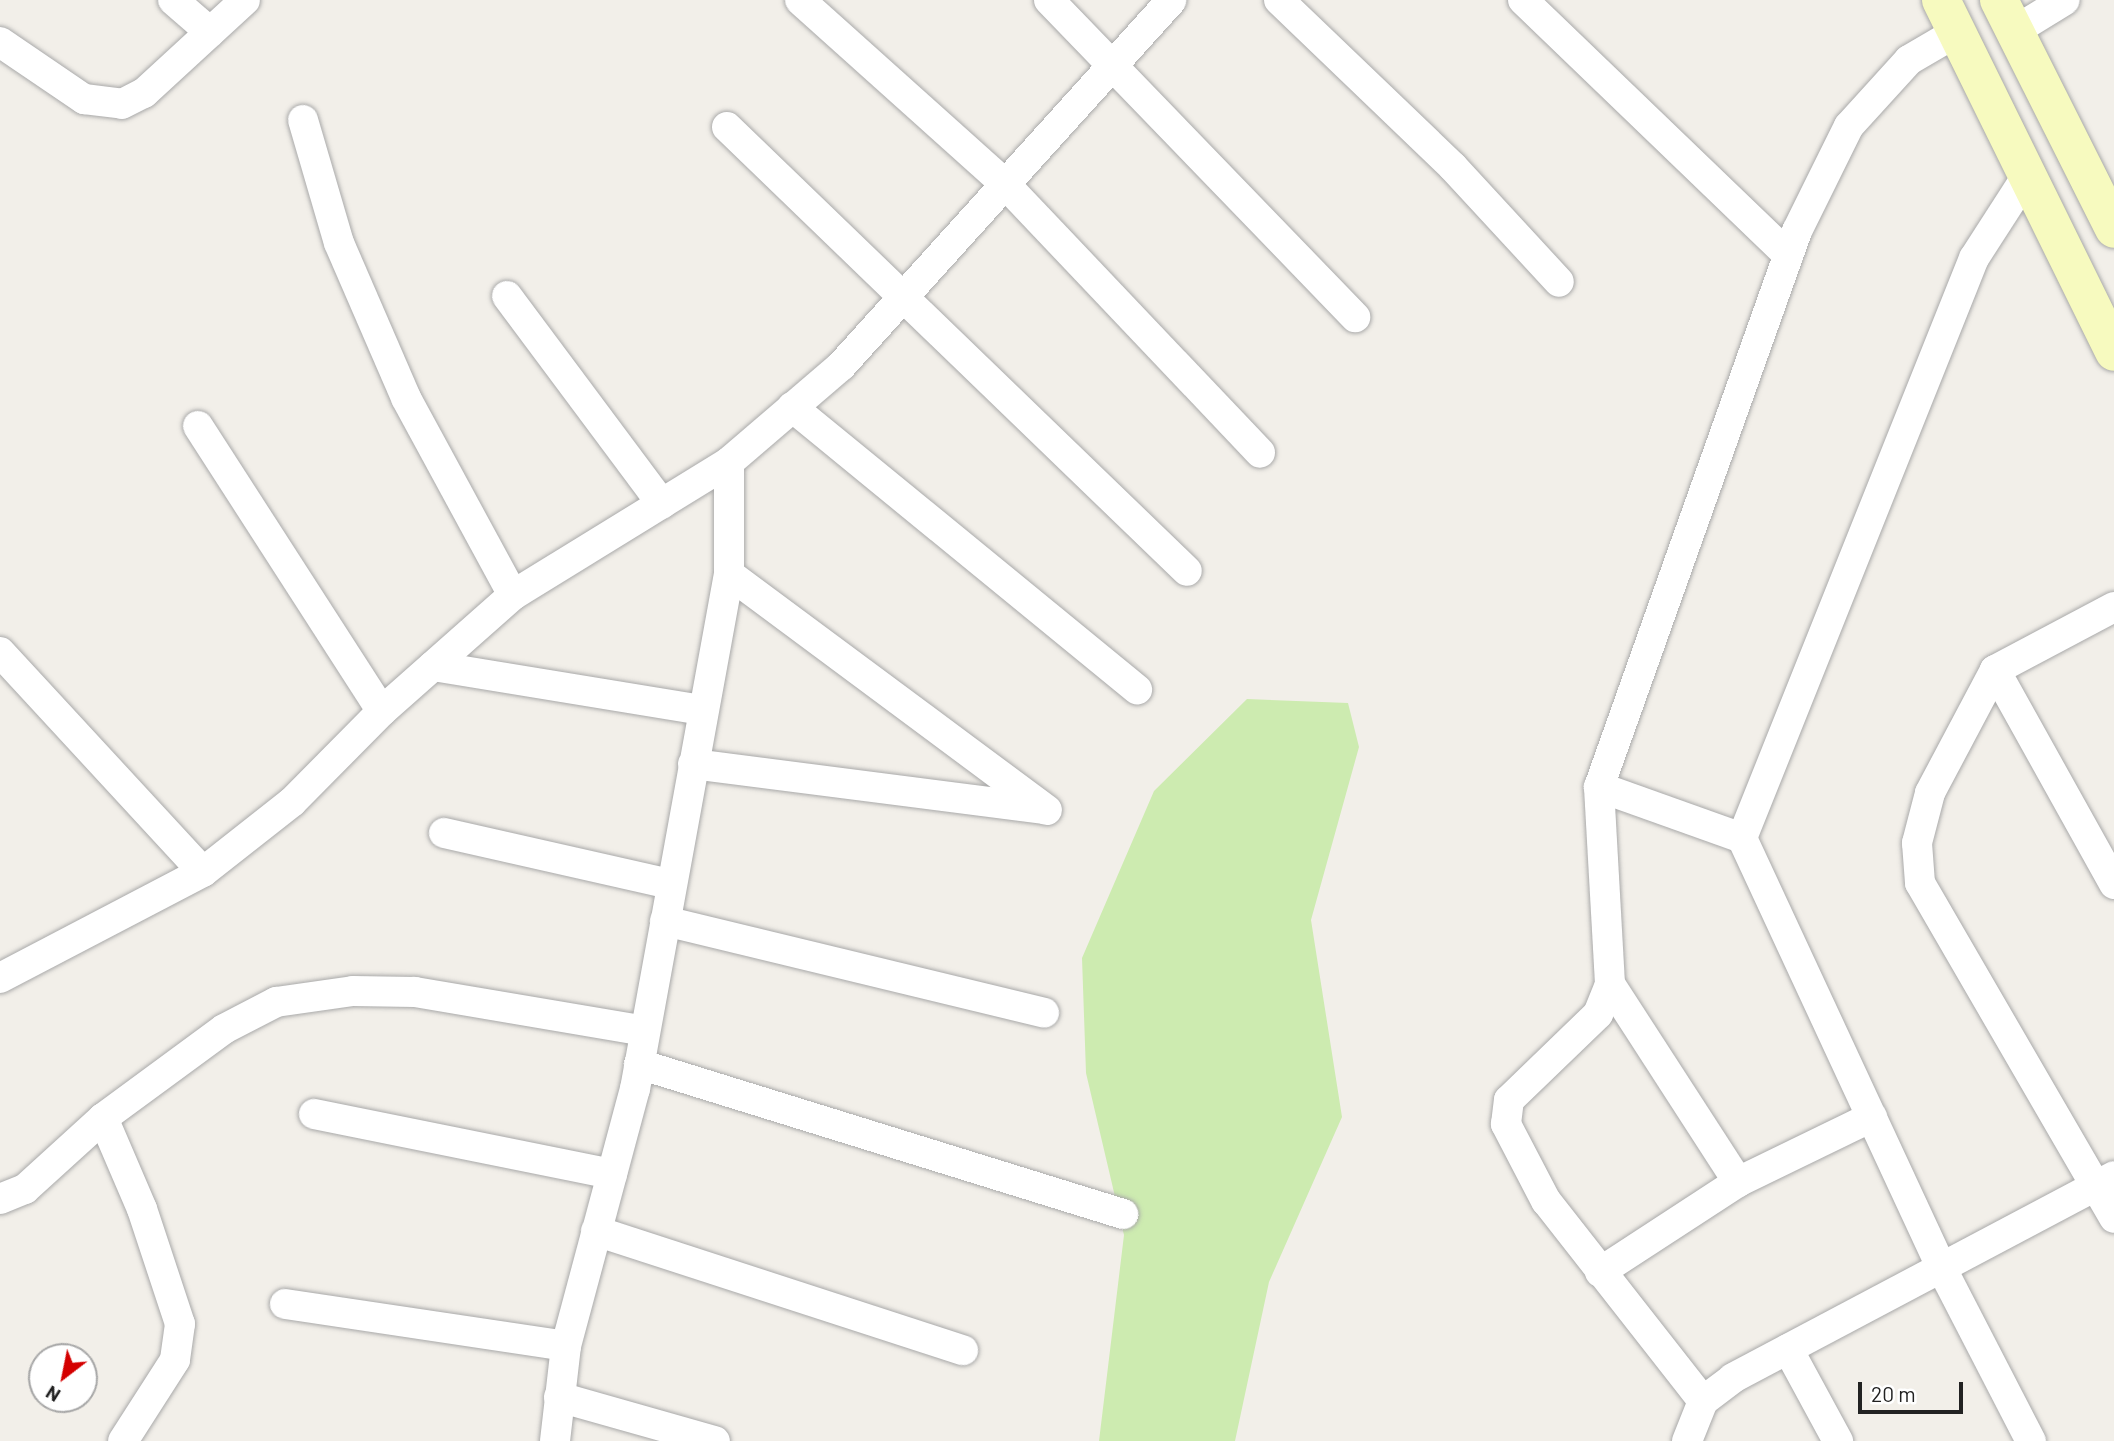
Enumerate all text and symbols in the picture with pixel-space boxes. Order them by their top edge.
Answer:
north arrow [28,1343,98,1413]
scale bar [1862,1368,1967,1412]
text: N [41,1381,64,1408]
text: 20 m [1871,1381,1916,1406]

